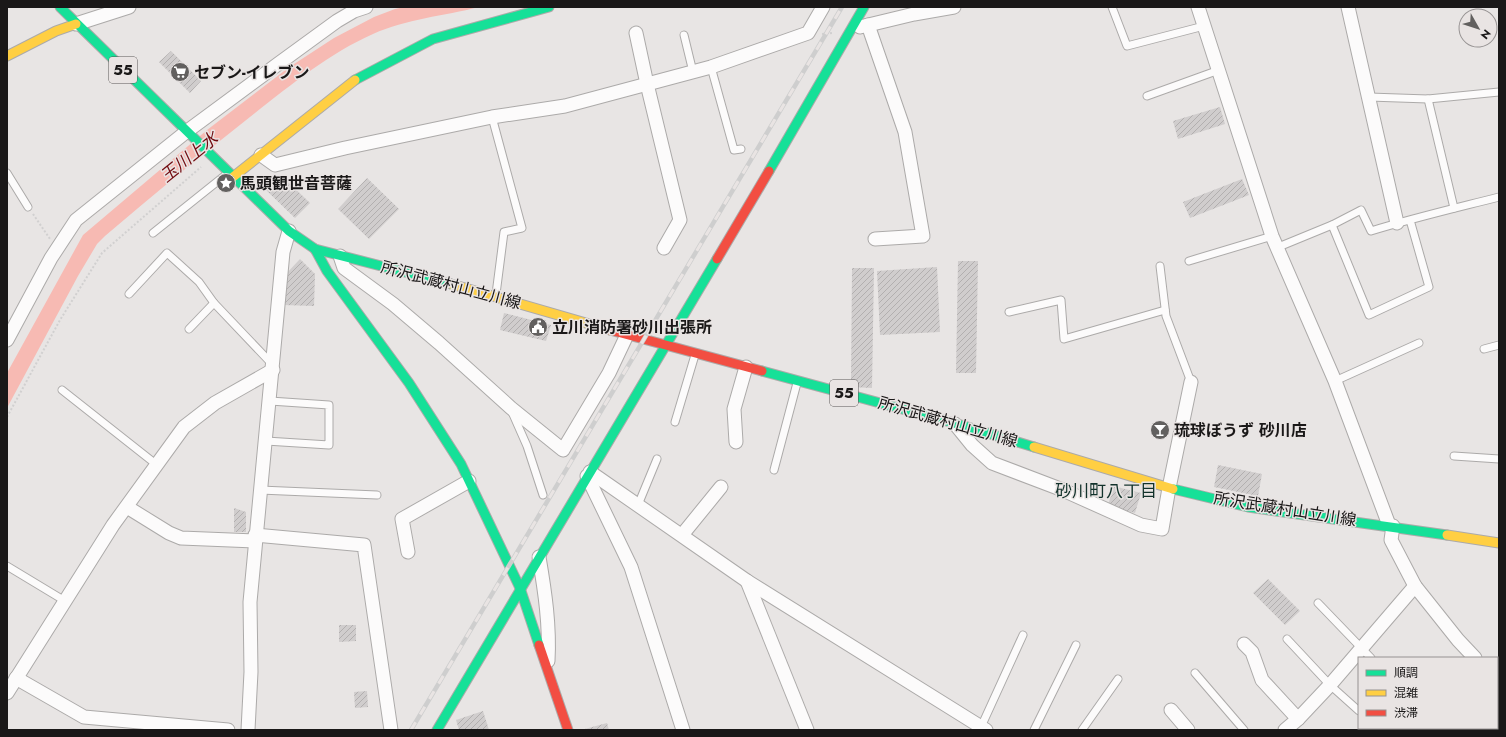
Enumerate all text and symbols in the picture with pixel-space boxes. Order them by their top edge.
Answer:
north arrow [1458,8,1498,48]
text: N [1477,26,1495,43]
road number: 55 [109,57,137,83]
supermarket icon: セブン-イレブン [169,61,191,83]
place label: セブン-イレブン [194,61,310,84]
water label: 玉川上水 [155,125,225,188]
place icon: 馬頭観世音菩薩 [215,172,237,194]
place label: 馬頭観世音菩薩 [240,172,352,195]
street label: 所沢武蔵村山立川線 [378,255,524,315]
public building icon: 立川消防署砂川出張所 [527,316,549,338]
place label: 立川消防署砂川出張所 [552,316,712,339]
road number: 55 [830,380,858,406]
street label: 所沢武蔵村山立川線 [876,391,1020,453]
bar icon: 琉球ぼうず 砂川店 [1149,419,1171,441]
place label: 琉球ぼうず 砂川店 [1174,419,1307,442]
district label: 砂川町八丁目 [1055,479,1157,503]
street label: 所沢武蔵村山立川線 [1212,486,1358,532]
legend [1358,657,1498,729]
text: 順調 [1394,664,1418,682]
text: 混雑 [1394,684,1418,702]
text: 渋滞 [1394,704,1418,722]

